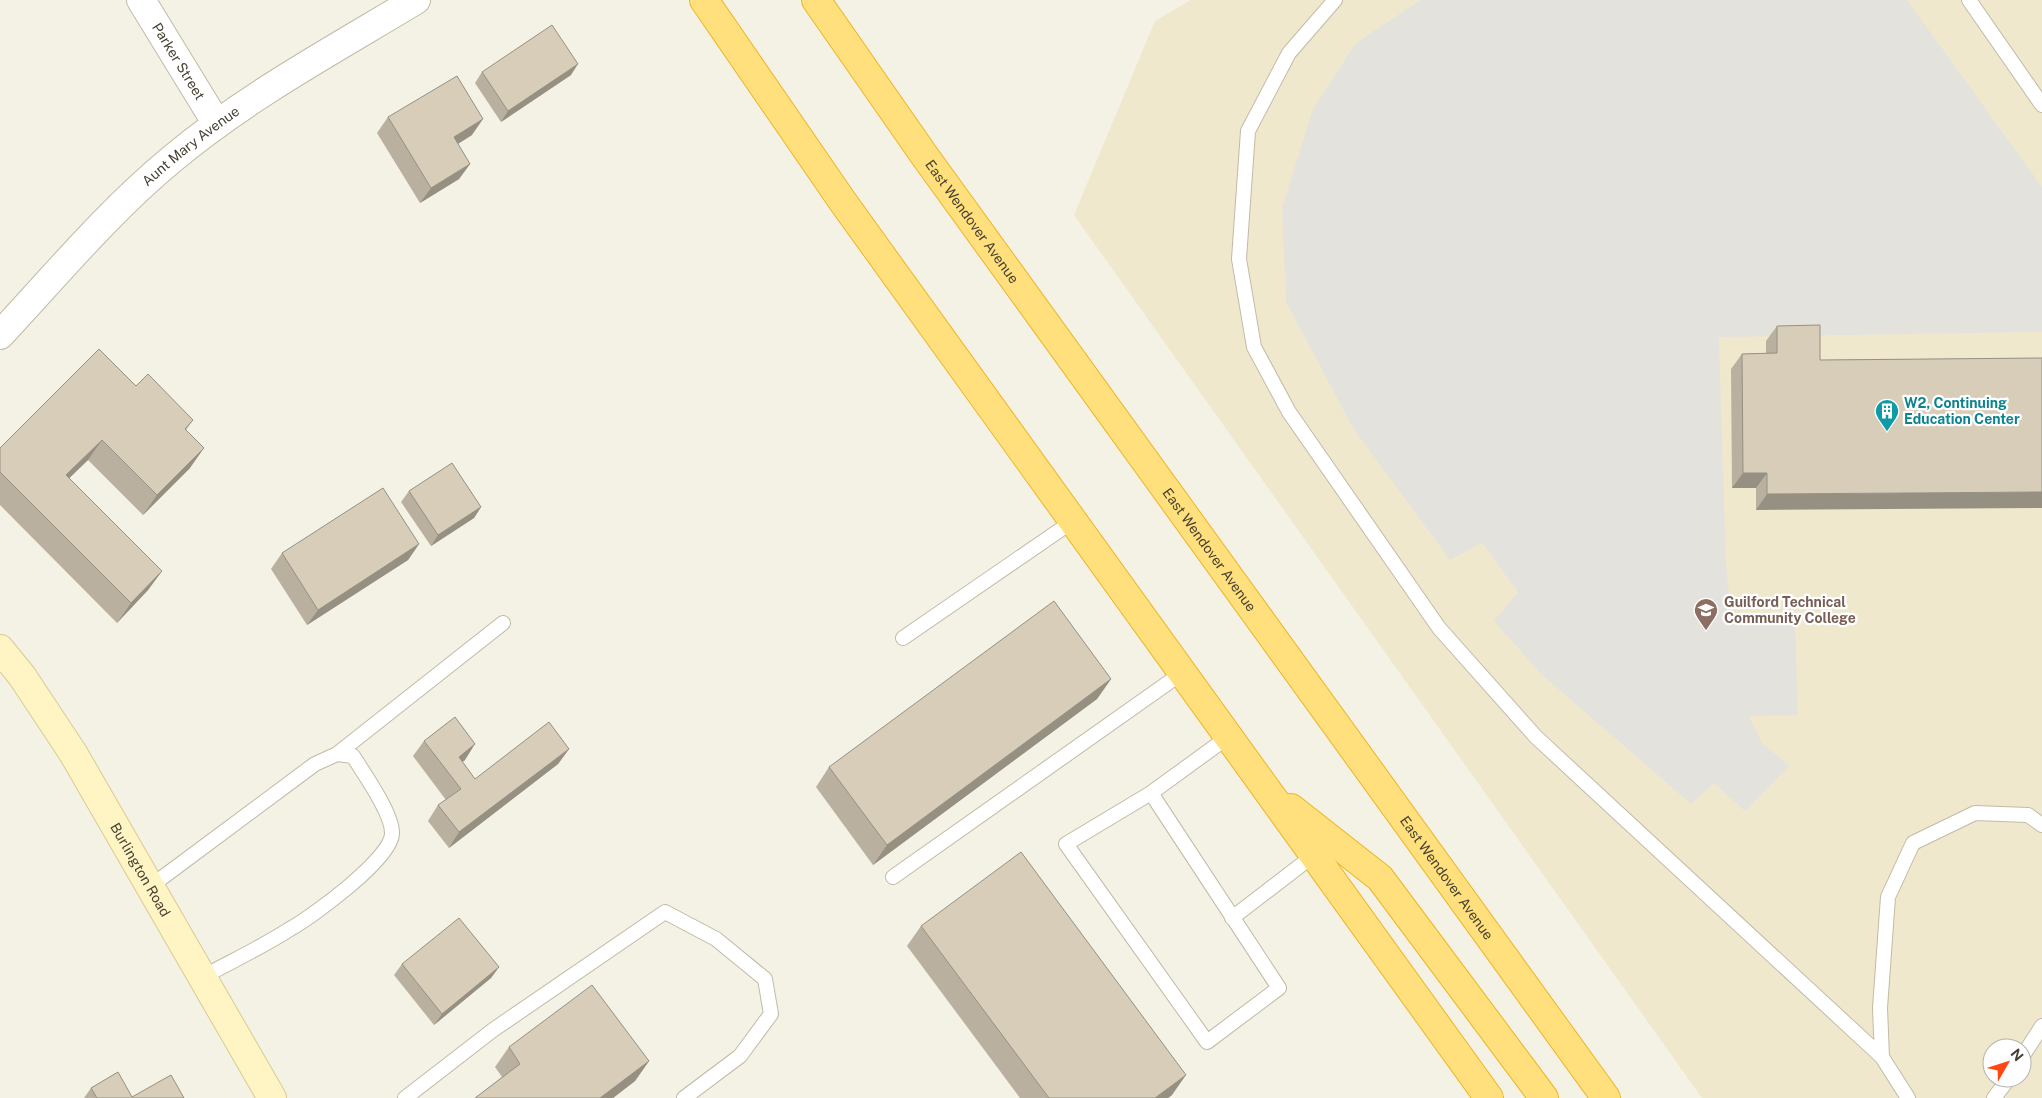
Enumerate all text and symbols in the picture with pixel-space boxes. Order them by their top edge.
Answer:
street label: Parker Street [149,20,208,103]
street label: Aunt Mary Avenue [139,103,242,189]
street label: East Wendover Avenue [922,157,1022,286]
place label: W2, Continuing Education Center [1904,395,2020,427]
building icon: W2, Continuing Education Center [1874,398,1900,432]
street label: East Wendover Avenue [1159,485,1259,615]
place label: Guilford Technical Community College [1724,594,1856,626]
school or university icon: Guilford Technical Community College [1693,597,1719,631]
street label: East Wendover Avenue [1397,813,1497,943]
street label: Burlington Road [107,820,174,920]
north arrow [1982,1038,2032,1088]
text: N [2007,1046,2027,1064]

